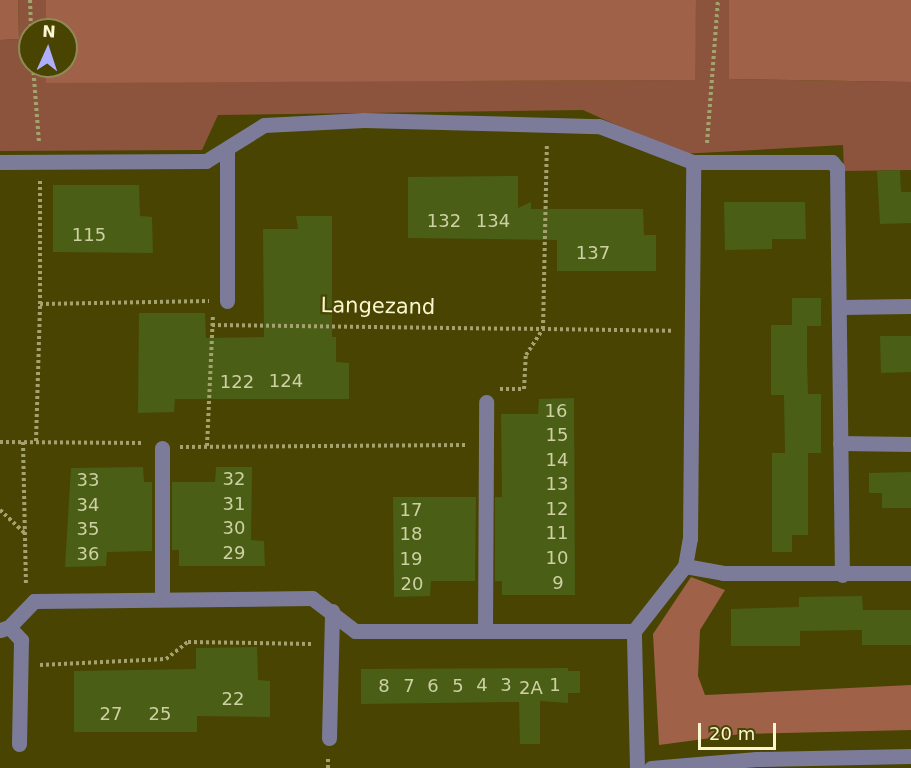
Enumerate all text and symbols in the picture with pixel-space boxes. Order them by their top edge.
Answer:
north arrow [18,18,78,78]
text: N [42,22,56,41]
house number: 132 [427,210,461,232]
house number: 134 [476,210,510,232]
house number: 115 [72,224,106,246]
house number: 137 [576,242,610,264]
street label: Langezand [320,292,436,320]
house number: 124 [269,370,303,392]
house number: 122 [220,371,254,393]
house number: 16 [545,400,567,422]
house number: 15 [546,424,568,446]
house number: 14 [546,449,568,471]
house number: 32 [223,468,245,490]
house number: 33 [77,469,99,491]
house number: 13 [546,473,568,495]
house number: 31 [223,493,245,515]
house number: 34 [77,494,99,516]
house number: 12 [546,498,568,520]
house number: 17 [400,499,422,521]
house number: 30 [223,517,245,539]
house number: 35 [77,518,99,540]
house number: 11 [546,522,568,544]
house number: 18 [400,523,422,545]
house number: 29 [223,542,245,564]
house number: 36 [77,543,99,565]
house number: 10 [546,547,568,569]
house number: 19 [400,548,422,570]
house number: 9 [552,572,564,594]
house number: 20 [401,573,423,595]
house number: 4 [476,674,488,696]
house number: 3 [500,674,512,696]
house number: 1 [549,674,561,696]
house number: 8 [378,675,390,697]
house number: 7 [403,675,415,697]
house number: 6 [427,675,439,697]
house number: 5 [452,675,464,697]
house number: 2A [519,677,543,699]
house number: 22 [222,688,244,710]
house number: 27 [100,703,122,725]
house number: 25 [149,703,171,725]
scale bar [701,711,779,749]
text: 20 m [709,723,755,744]

